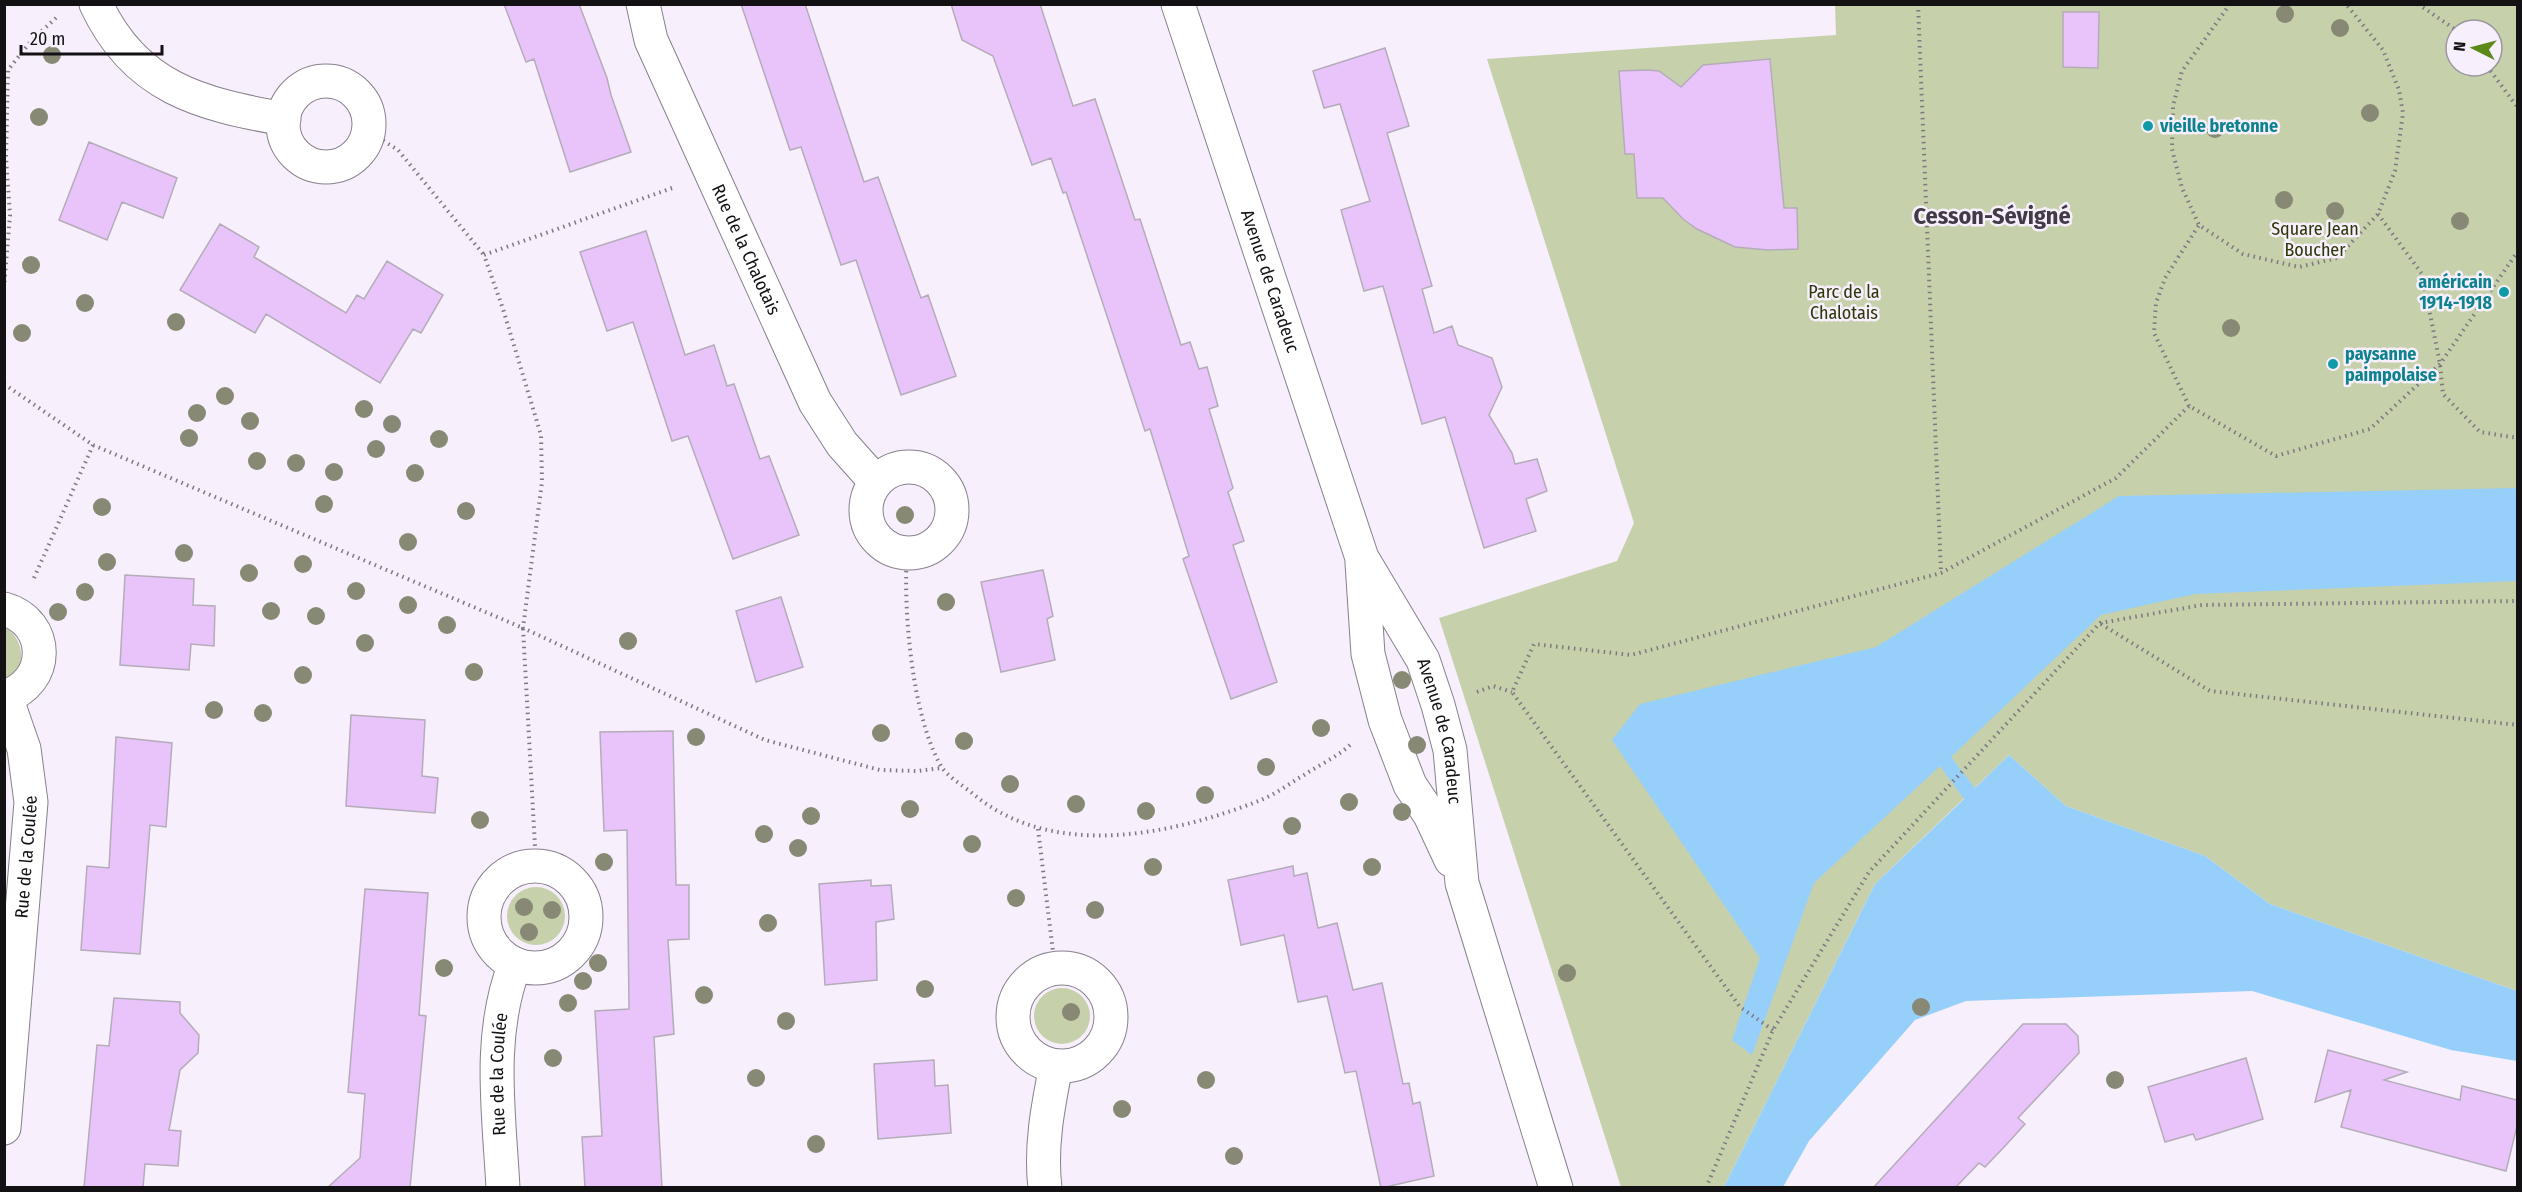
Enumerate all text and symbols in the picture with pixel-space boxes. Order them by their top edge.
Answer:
scale bar [21,18,162,56]
north arrow [2444,18,2504,78]
text: 20 m [30,28,65,50]
text: N [2450,41,2470,52]
place label: vieille bretonne [2159,115,2278,137]
marker: vieille bretonne [2141,119,2155,133]
street label: Rue de la Chalotais [707,181,785,319]
district label: Cesson-Sévigné [1913,202,2071,230]
street label: Avenue de Caradeuc [1236,207,1304,356]
park label: Square Jean Boucher [2271,218,2359,261]
place label: américain 1914-1918 [2418,271,2492,314]
park label: Parc de la Chalotais [1808,281,1880,324]
marker: américain 1914-1918 [2497,285,2511,299]
place label: paysanne paimpolaise [2345,343,2437,386]
marker: paysanne paimpolaise [2326,357,2340,371]
street label: Avenue de Caradeuc [1412,655,1466,805]
street label: Rue de la Coulée [10,794,42,919]
street label: Rue de la Coulée [486,1011,513,1136]

